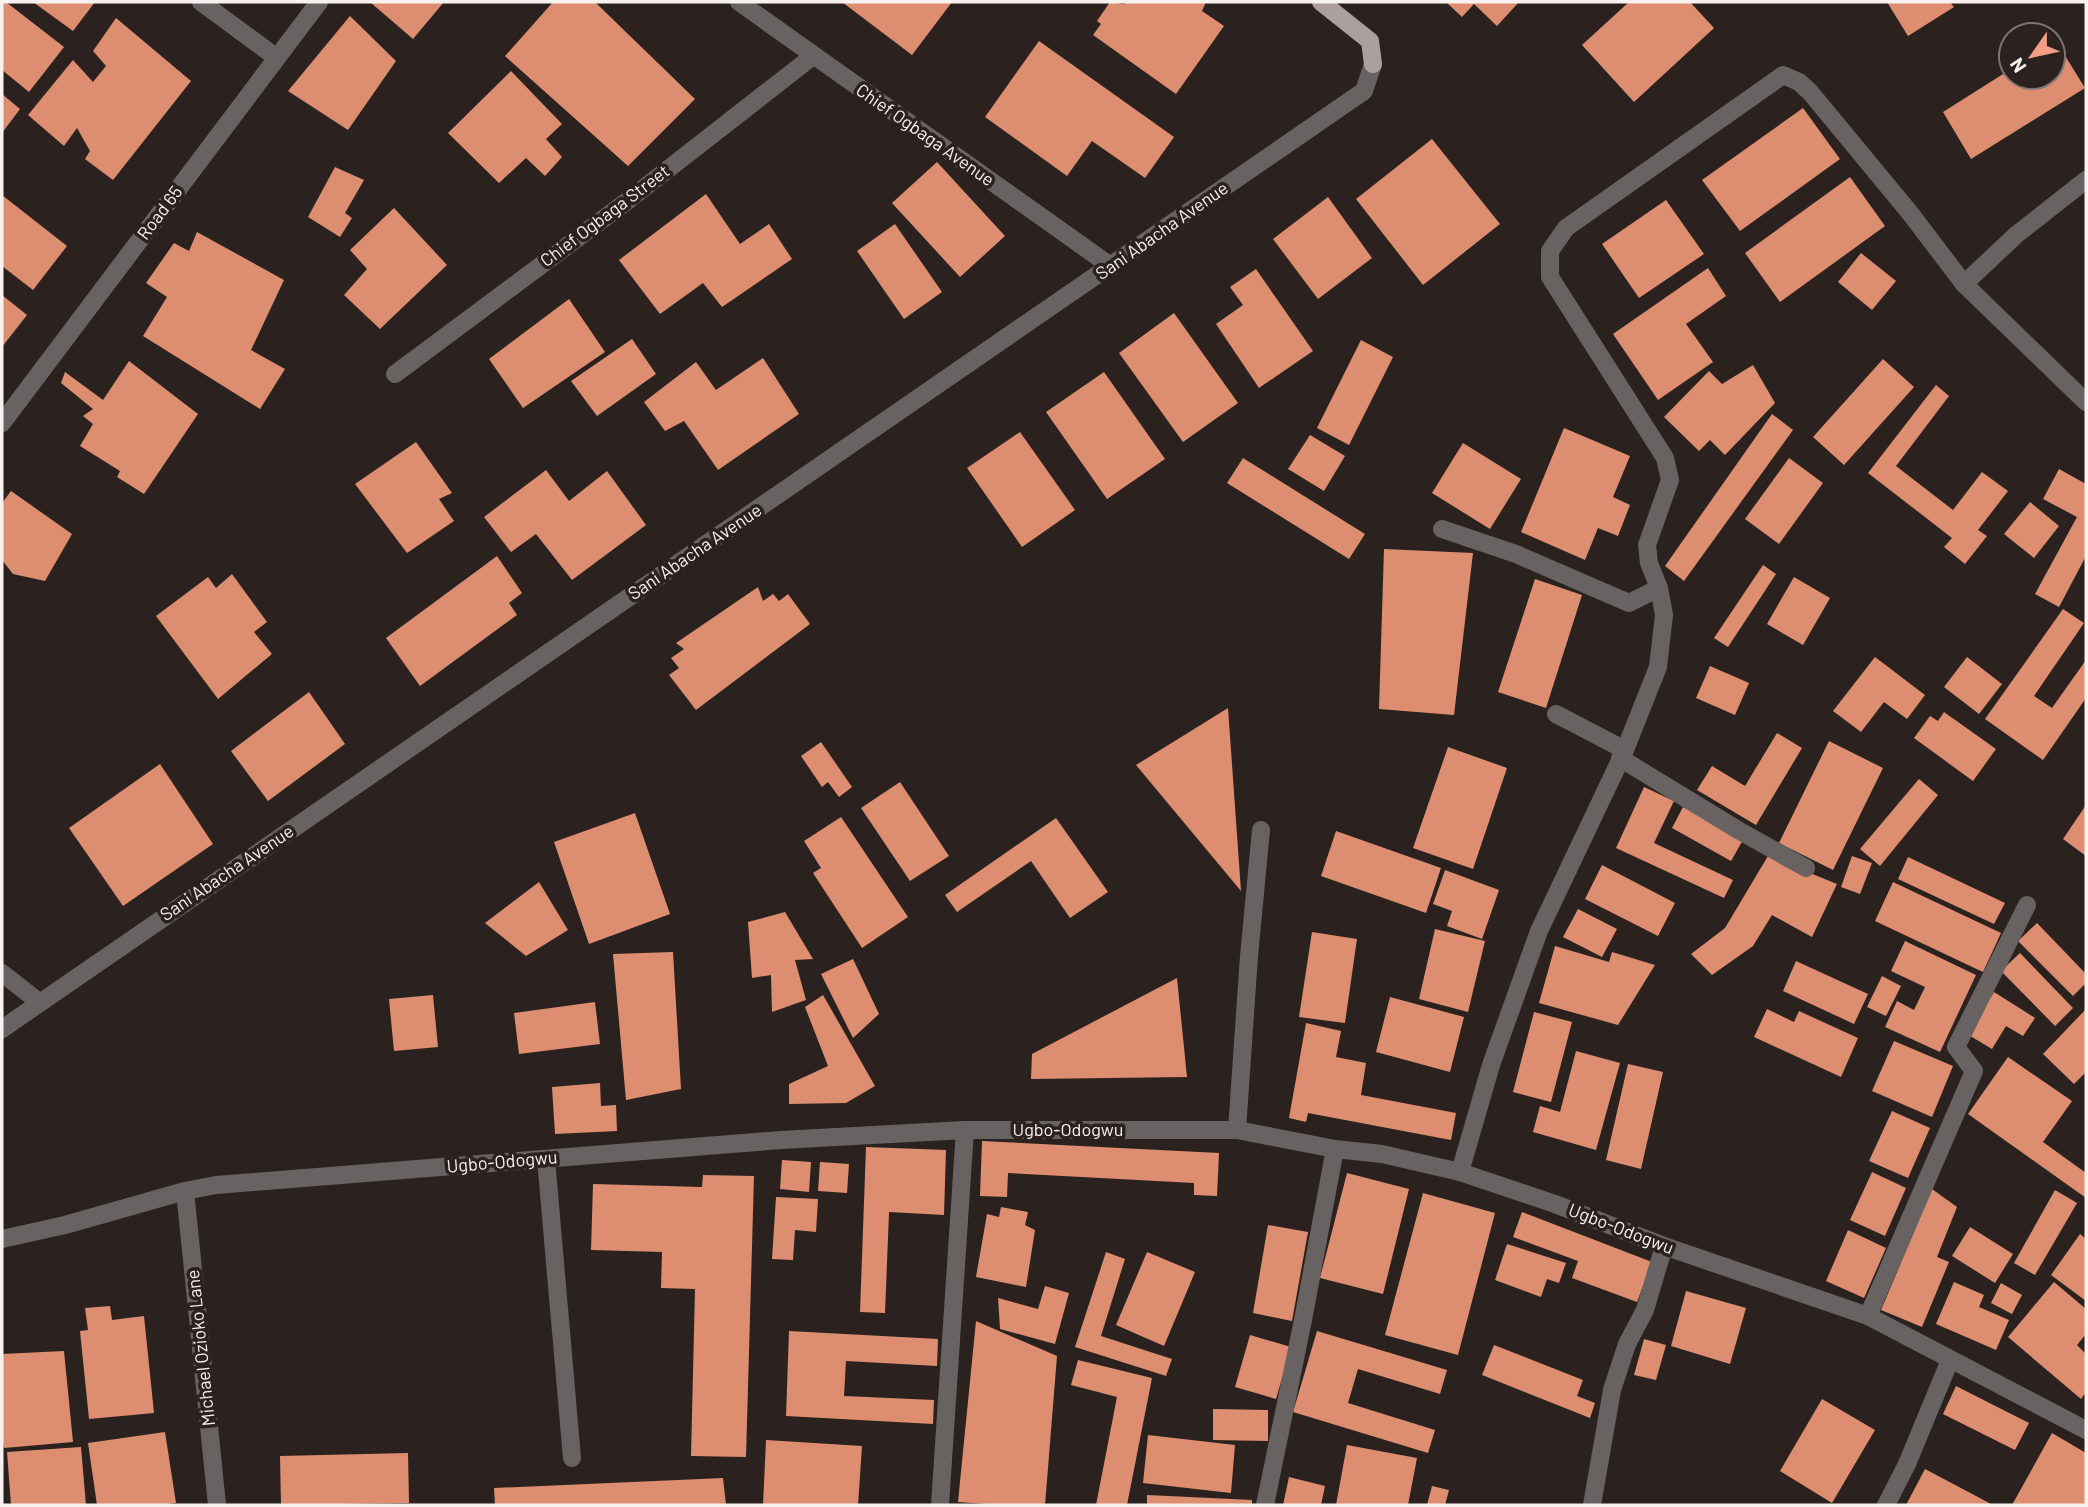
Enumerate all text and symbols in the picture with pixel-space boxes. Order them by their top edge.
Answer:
north arrow [1997,21,2067,91]
text: N [2004,54,2031,77]
street label: Chief Ogbaga Avenue [852,78,999,190]
street label: Chief Ogbaga Street [536,159,673,271]
street label: Sani Abacha Avenue [1091,176,1232,284]
street label: Road 65 [132,181,187,244]
street label: Sani Abacha Avenue [623,498,766,604]
street label: Sani Abacha Avenue [155,819,298,925]
street label: Ugbo-Odogwu [1013,1118,1123,1140]
street label: Ugbo-Odogwu [446,1145,558,1177]
street label: Ugbo-Odogwu [1566,1198,1677,1258]
street label: Michael Ozioko Lane [181,1269,219,1427]

